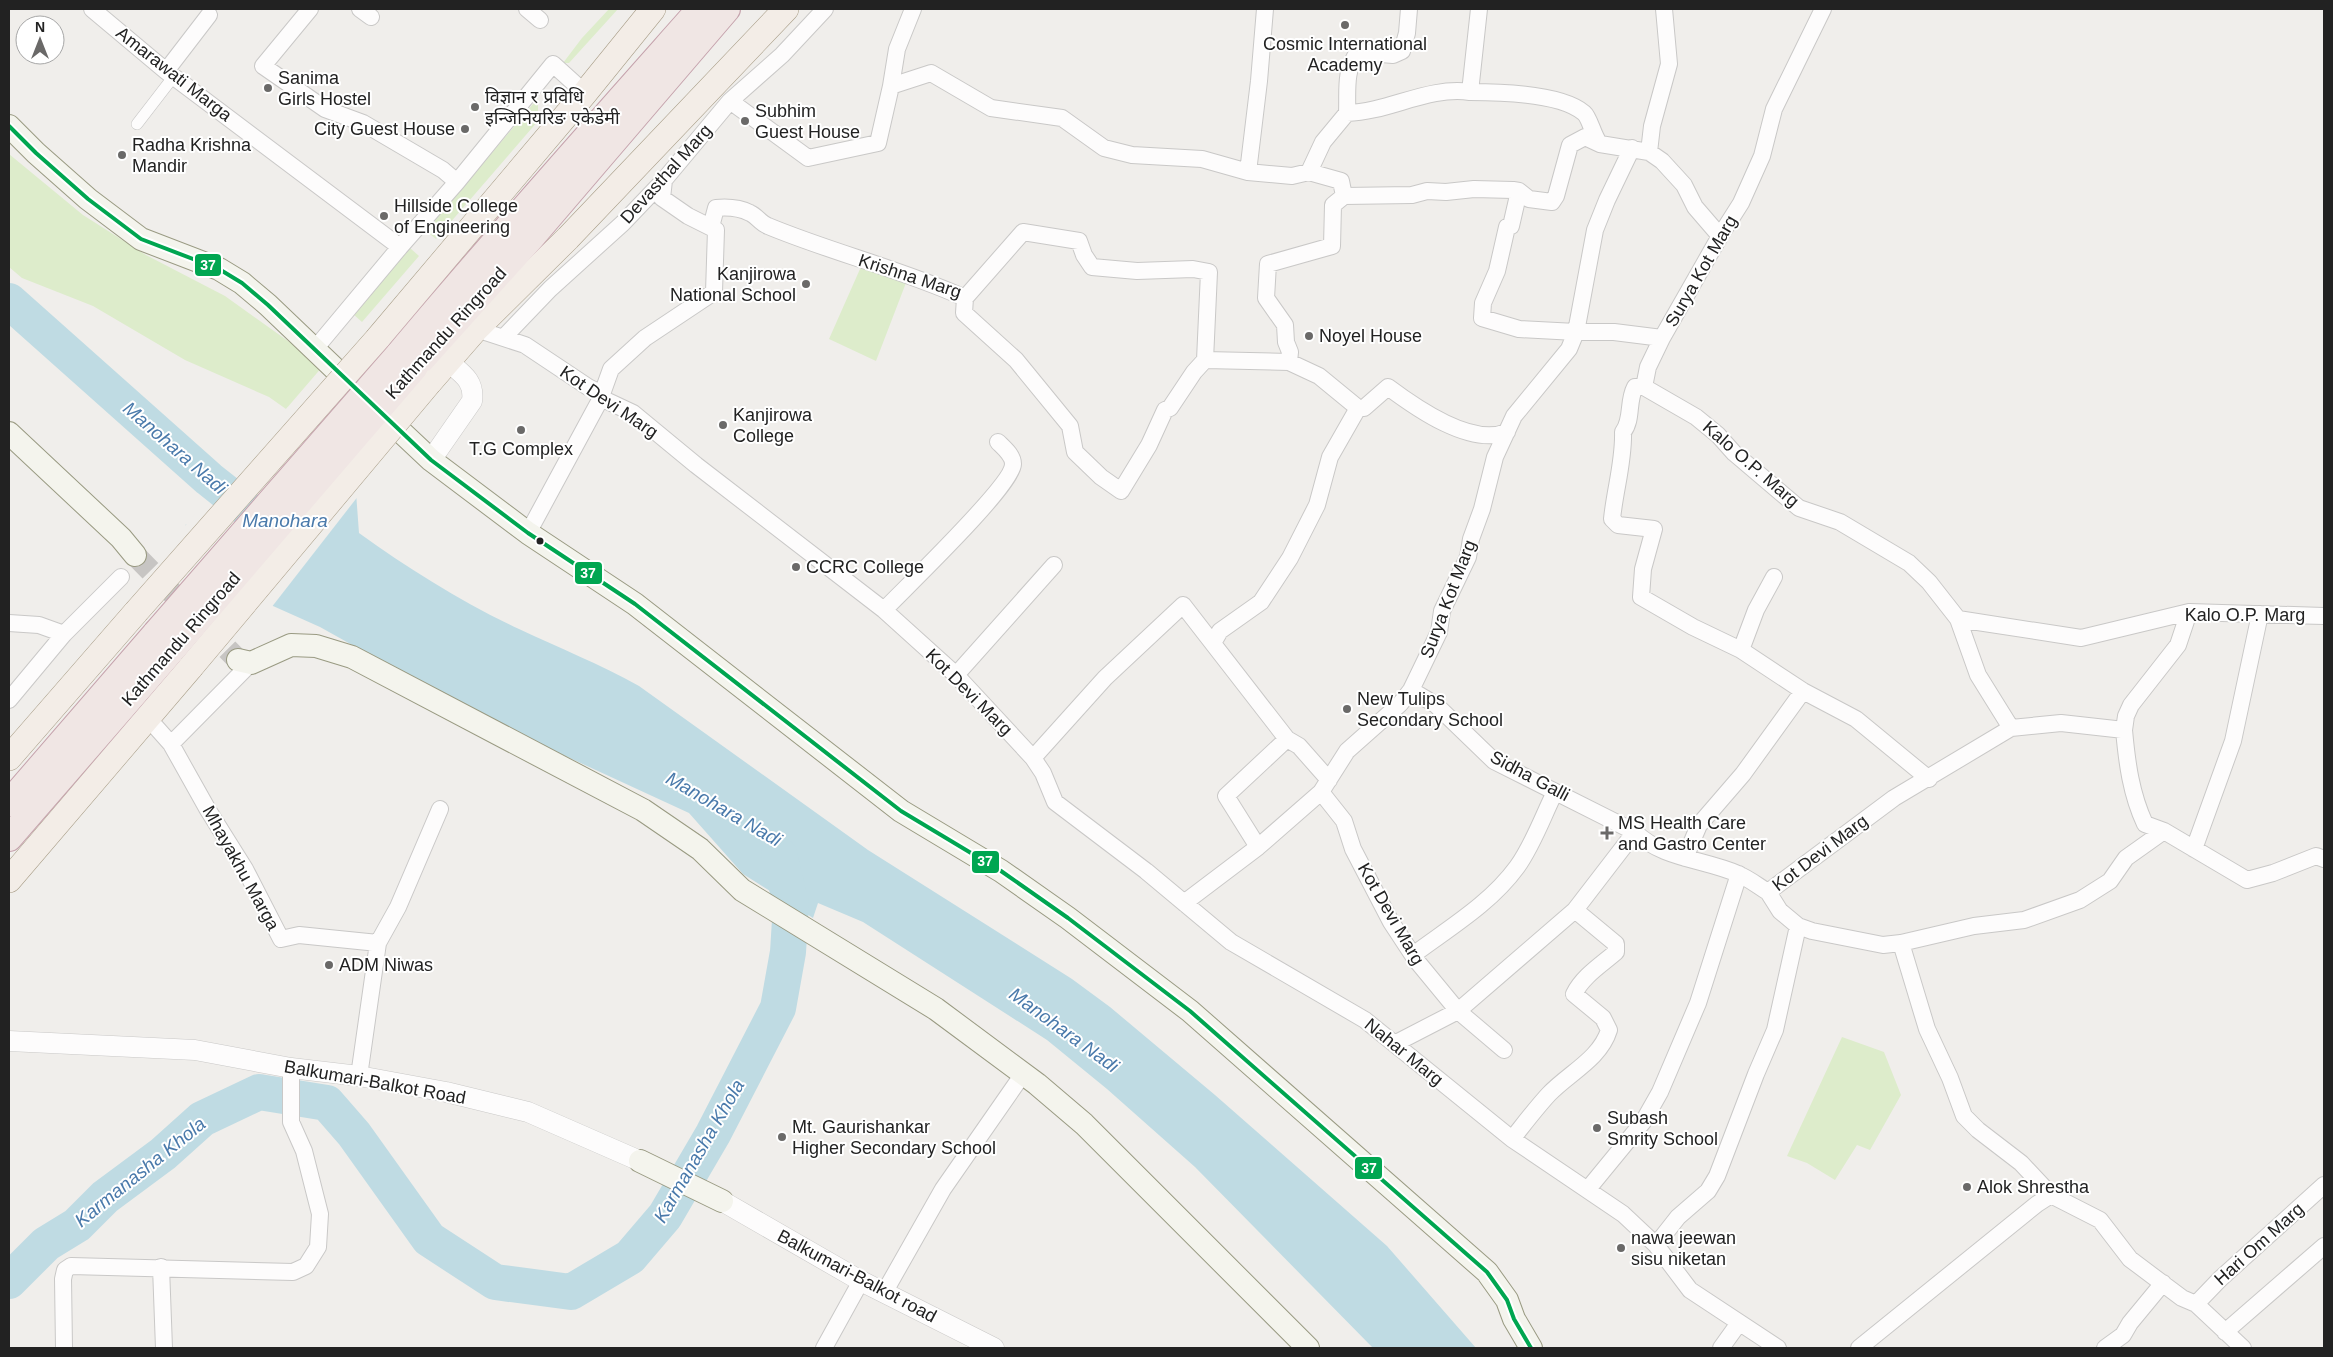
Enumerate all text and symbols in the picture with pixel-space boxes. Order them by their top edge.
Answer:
north arrow [15,15,65,65]
text: N [35,19,45,35]
marker: Cosmic International Academy [1339,19,1351,31]
street label: Amarawati Marga [112,23,237,126]
place label: Cosmic International Academy [1263,34,1427,75]
place label: Sanima Girls Hostel [278,68,371,109]
marker: Sanima Girls Hostel [262,82,274,94]
place label: विज्ञान र प्रविधि इन्जिनियरिङ एकेडेमी [485,87,620,128]
marker: विज्ञान र प्रविधि इन्जिनियरिङ एकेडेमी [469,101,481,113]
place label: Subhim Guest House [755,101,860,142]
marker: Subhim Guest House [739,115,751,127]
place label: City Guest House [314,119,455,139]
street label: Devasthal Marg [616,120,716,228]
marker: City Guest House [459,123,471,135]
place label: Radha Krishna Mandir [132,135,252,176]
marker: Radha Krishna Mandir [116,149,128,161]
place label: Hillside College of Engineering [394,196,518,237]
marker: Hillside College of Engineering [378,210,390,222]
street label: Surya Kot Marg [1661,212,1741,330]
street label: Krishna Marg [856,250,964,302]
line badge: 37 [194,253,222,277]
text: 37 [200,257,216,273]
street label: Kathmandu Ringroad [382,263,510,403]
place label: Kanjirowa National School [670,264,797,305]
marker: Kanjirowa National School [800,278,812,290]
place label: Noyel House [1319,326,1422,346]
marker: Noyel House [1303,330,1315,342]
street label: Kot Devi Marg [556,362,662,442]
water label: Manohara Nadi [119,397,231,499]
place label: Kanjirowa College [733,405,813,446]
street label: Kalo O.P. Marg [1699,417,1803,511]
marker: Kanjirowa College [717,419,729,431]
marker: T.G Complex [515,424,527,436]
place label: T.G Complex [469,439,573,459]
water label: Manohara [242,510,328,531]
unlabelled marker [535,536,545,546]
street label: Surya Kot Marg [1416,537,1480,661]
place label: CCRC College [806,557,924,577]
line badge: 37 [574,561,603,585]
marker: CCRC College [790,561,802,573]
text: 37 [580,565,596,581]
street label: Kathmandu Ringroad [118,568,244,710]
street label: Kalo O.P. Marg [2185,605,2305,625]
street label: Kot Devi Marg [922,645,1016,739]
place label: New Tulips Secondary School [1357,689,1503,730]
marker: New Tulips Secondary School [1341,703,1353,715]
street label: Sidha Galli [1487,747,1573,805]
water label: Manohara Nadi [662,767,786,851]
street label: Mhayakhu Marga [199,802,284,935]
street label: Kot Devi Marg [1768,811,1872,895]
place label: MS Health Care and Gastro Center [1618,813,1766,854]
marker: MS Health Care and Gastro Center [1600,826,1614,840]
line badge: 37 [971,850,1000,874]
text: 37 [977,853,993,869]
street label: Kot Devi Marg [1354,860,1428,968]
place label: ADM Niwas [339,955,433,975]
marker: ADM Niwas [323,959,335,971]
water label: Manohara Nadi [1005,983,1123,1077]
street label: Nahar Marg [1361,1014,1447,1090]
street label: Balkumari-Balkot Road [283,1056,467,1108]
water label: Karmanasha Khola [650,1076,748,1226]
place label: Subash Smrity School [1607,1108,1718,1149]
water label: Karmanasha Khola [71,1113,209,1231]
place label: Mt. Gaurishankar Higher Secondary School [792,1117,996,1158]
marker: Subash Smrity School [1591,1122,1603,1134]
marker: Mt. Gaurishankar Higher Secondary School [776,1131,788,1143]
line badge: 37 [1354,1156,1383,1180]
text: 37 [1361,1160,1377,1176]
place label: Alok Shrestha [1977,1177,2090,1197]
marker: Alok Shrestha [1961,1181,1973,1193]
street label: Hari Om Marg [2210,1199,2308,1289]
street label: Balkumari-Balkot road [774,1226,940,1326]
place label: nawa jeewan sisu niketan [1631,1228,1736,1269]
marker: nawa jeewan sisu niketan [1615,1242,1627,1254]

